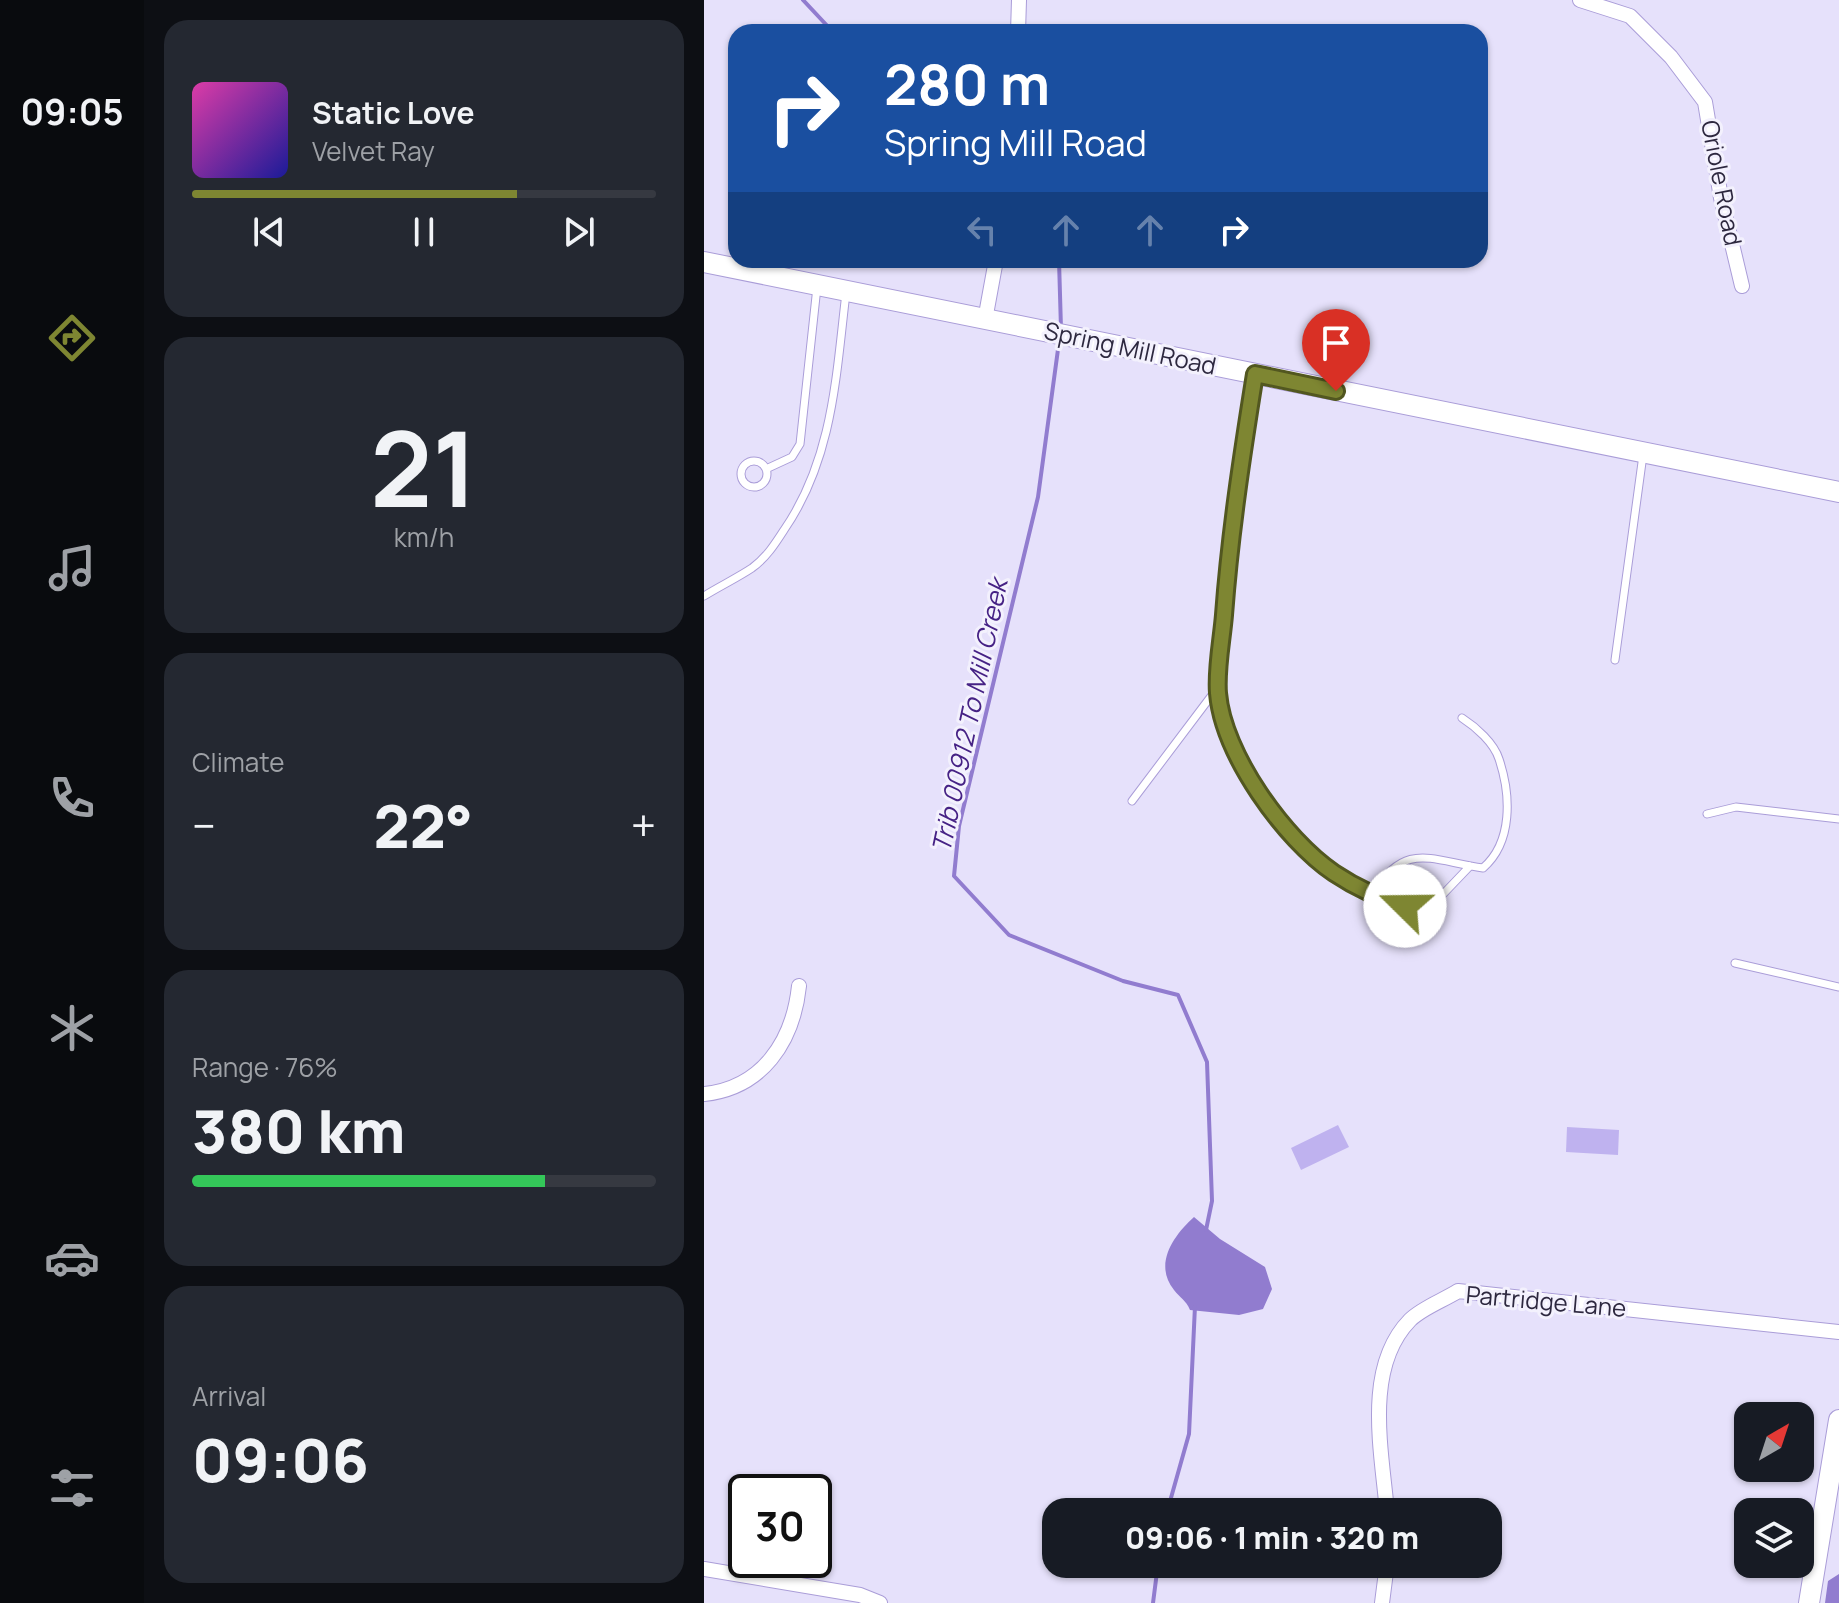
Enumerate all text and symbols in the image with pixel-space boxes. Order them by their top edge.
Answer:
text: 280 m [884,45,1050,122]
icon: right [752,56,856,160]
text: 09:05 [20,87,124,136]
text: Static Love [312,92,475,133]
street label: Oriole Road [1694,117,1751,248]
text: Spring Mill Road [884,118,1147,167]
text: Velvet Ray [312,133,435,169]
icon: left [960,208,1004,252]
icon: ahead [1044,208,1088,252]
icon: ahead [1128,208,1172,252]
icon: right [1212,208,1256,252]
icon: previous [247,210,291,254]
icon: pause [402,210,446,254]
icon: next [557,210,601,254]
pin [1302,309,1370,391]
icon: directions [44,310,100,366]
street label: Spring Mill Road [1041,313,1219,382]
icon: arrive [1314,321,1358,365]
text: 21 [370,396,478,538]
text: km/h [394,519,454,555]
icon: music [44,540,100,596]
water label: Trib 00912 To Mill Creek [922,572,1016,856]
text: Climate [192,744,284,780]
icon: phone [44,770,100,826]
text: 22° [373,784,473,866]
text: − [192,795,216,855]
text: + [631,795,656,855]
position arrow [1363,864,1447,948]
icon: climate [44,1000,100,1056]
text: Range · 76% [192,1049,338,1085]
text: 380 km [192,1089,405,1171]
icon: car [44,1230,100,1286]
street label: Partridge Lane [1465,1277,1628,1324]
text: Arrival [192,1378,266,1414]
north arrow [1734,1402,1814,1482]
map controls [1734,1402,1814,1578]
text: 09:06 [192,1418,369,1500]
icon: filters [44,1460,100,1516]
speed limit sign: 30 [728,1474,832,1578]
button: layers [1734,1498,1814,1578]
text: 09:06 · 1 min · 320 m [1125,1517,1419,1558]

